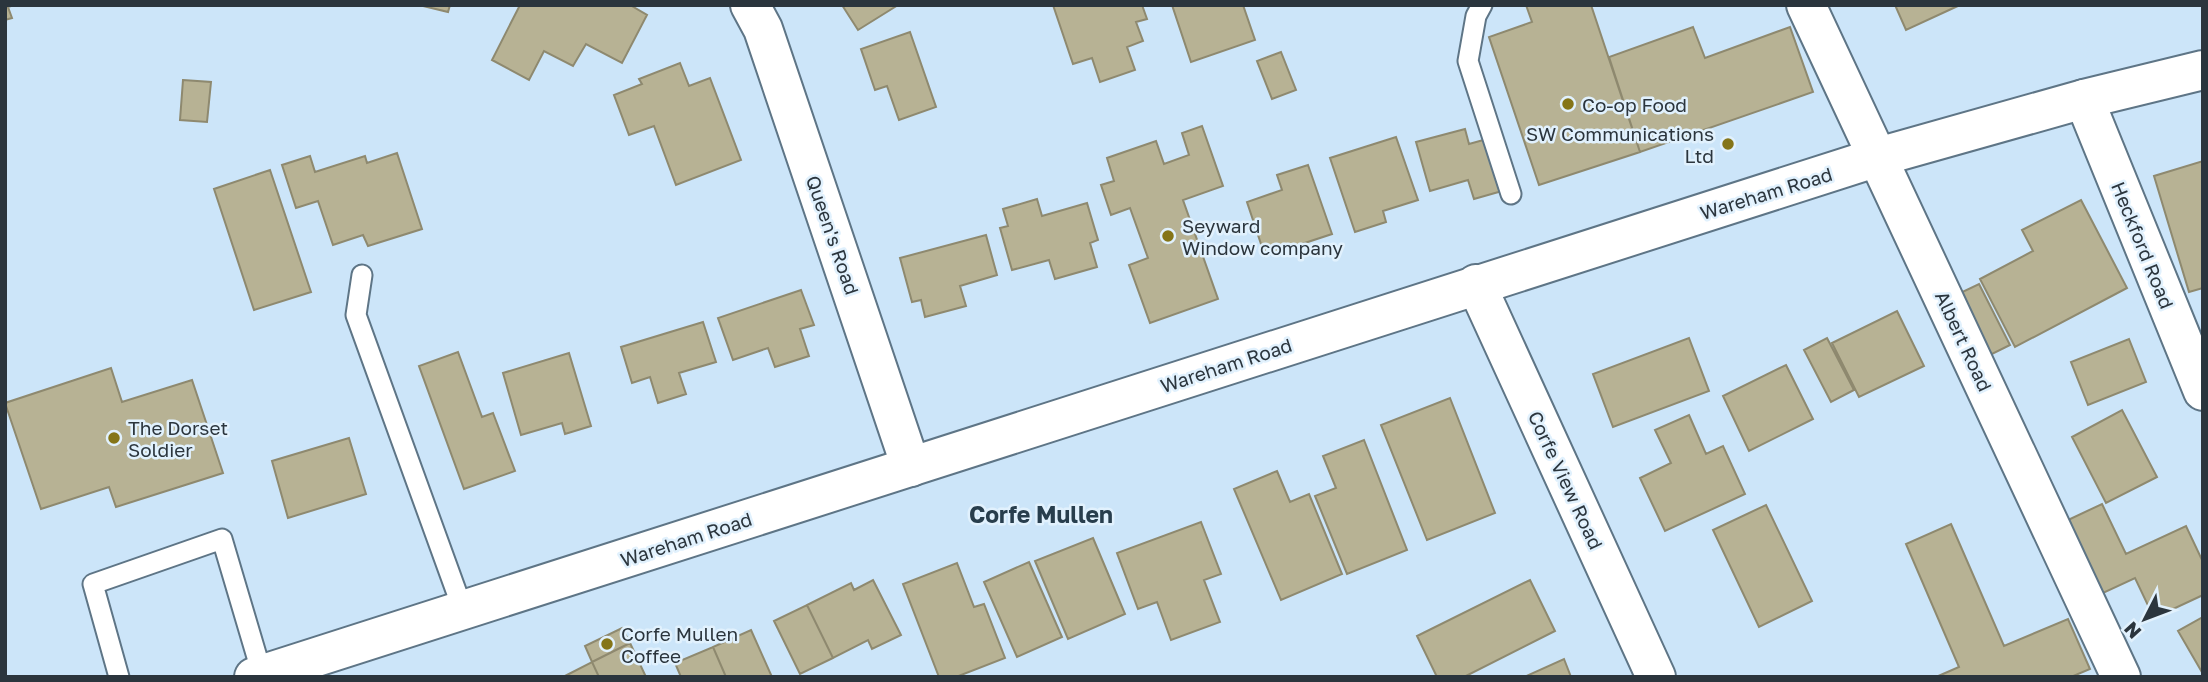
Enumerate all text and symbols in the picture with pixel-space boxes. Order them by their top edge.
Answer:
place label: Co-op Food [1582,93,1687,116]
marker: Co-op Food [1560,96,1576,112]
place label: SW Communications Ltd [1526,122,1714,167]
marker: SW Communications Ltd [1720,136,1736,152]
street label: Wareham Road [1697,162,1835,224]
street label: Queen's Road [802,172,864,298]
street label: Heckford Road [2107,178,2179,312]
place label: Seyward Window company [1182,214,1343,259]
marker: Seyward Window company [1160,228,1176,244]
street label: Albert Road [1931,287,1997,395]
street label: Wareham Road [1157,333,1295,397]
street label: Corfe View Road [1524,407,1608,553]
place label: The Dorset Soldier [128,416,228,461]
marker: The Dorset Soldier [106,430,122,446]
district label: Corfe Mullen [969,500,1113,528]
street label: Wareham Road [617,507,755,571]
north arrow [2110,584,2180,654]
text: N [2119,618,2145,644]
place label: Corfe Mullen Coffee [621,622,738,667]
marker: Corfe Mullen Coffee [599,636,615,652]

